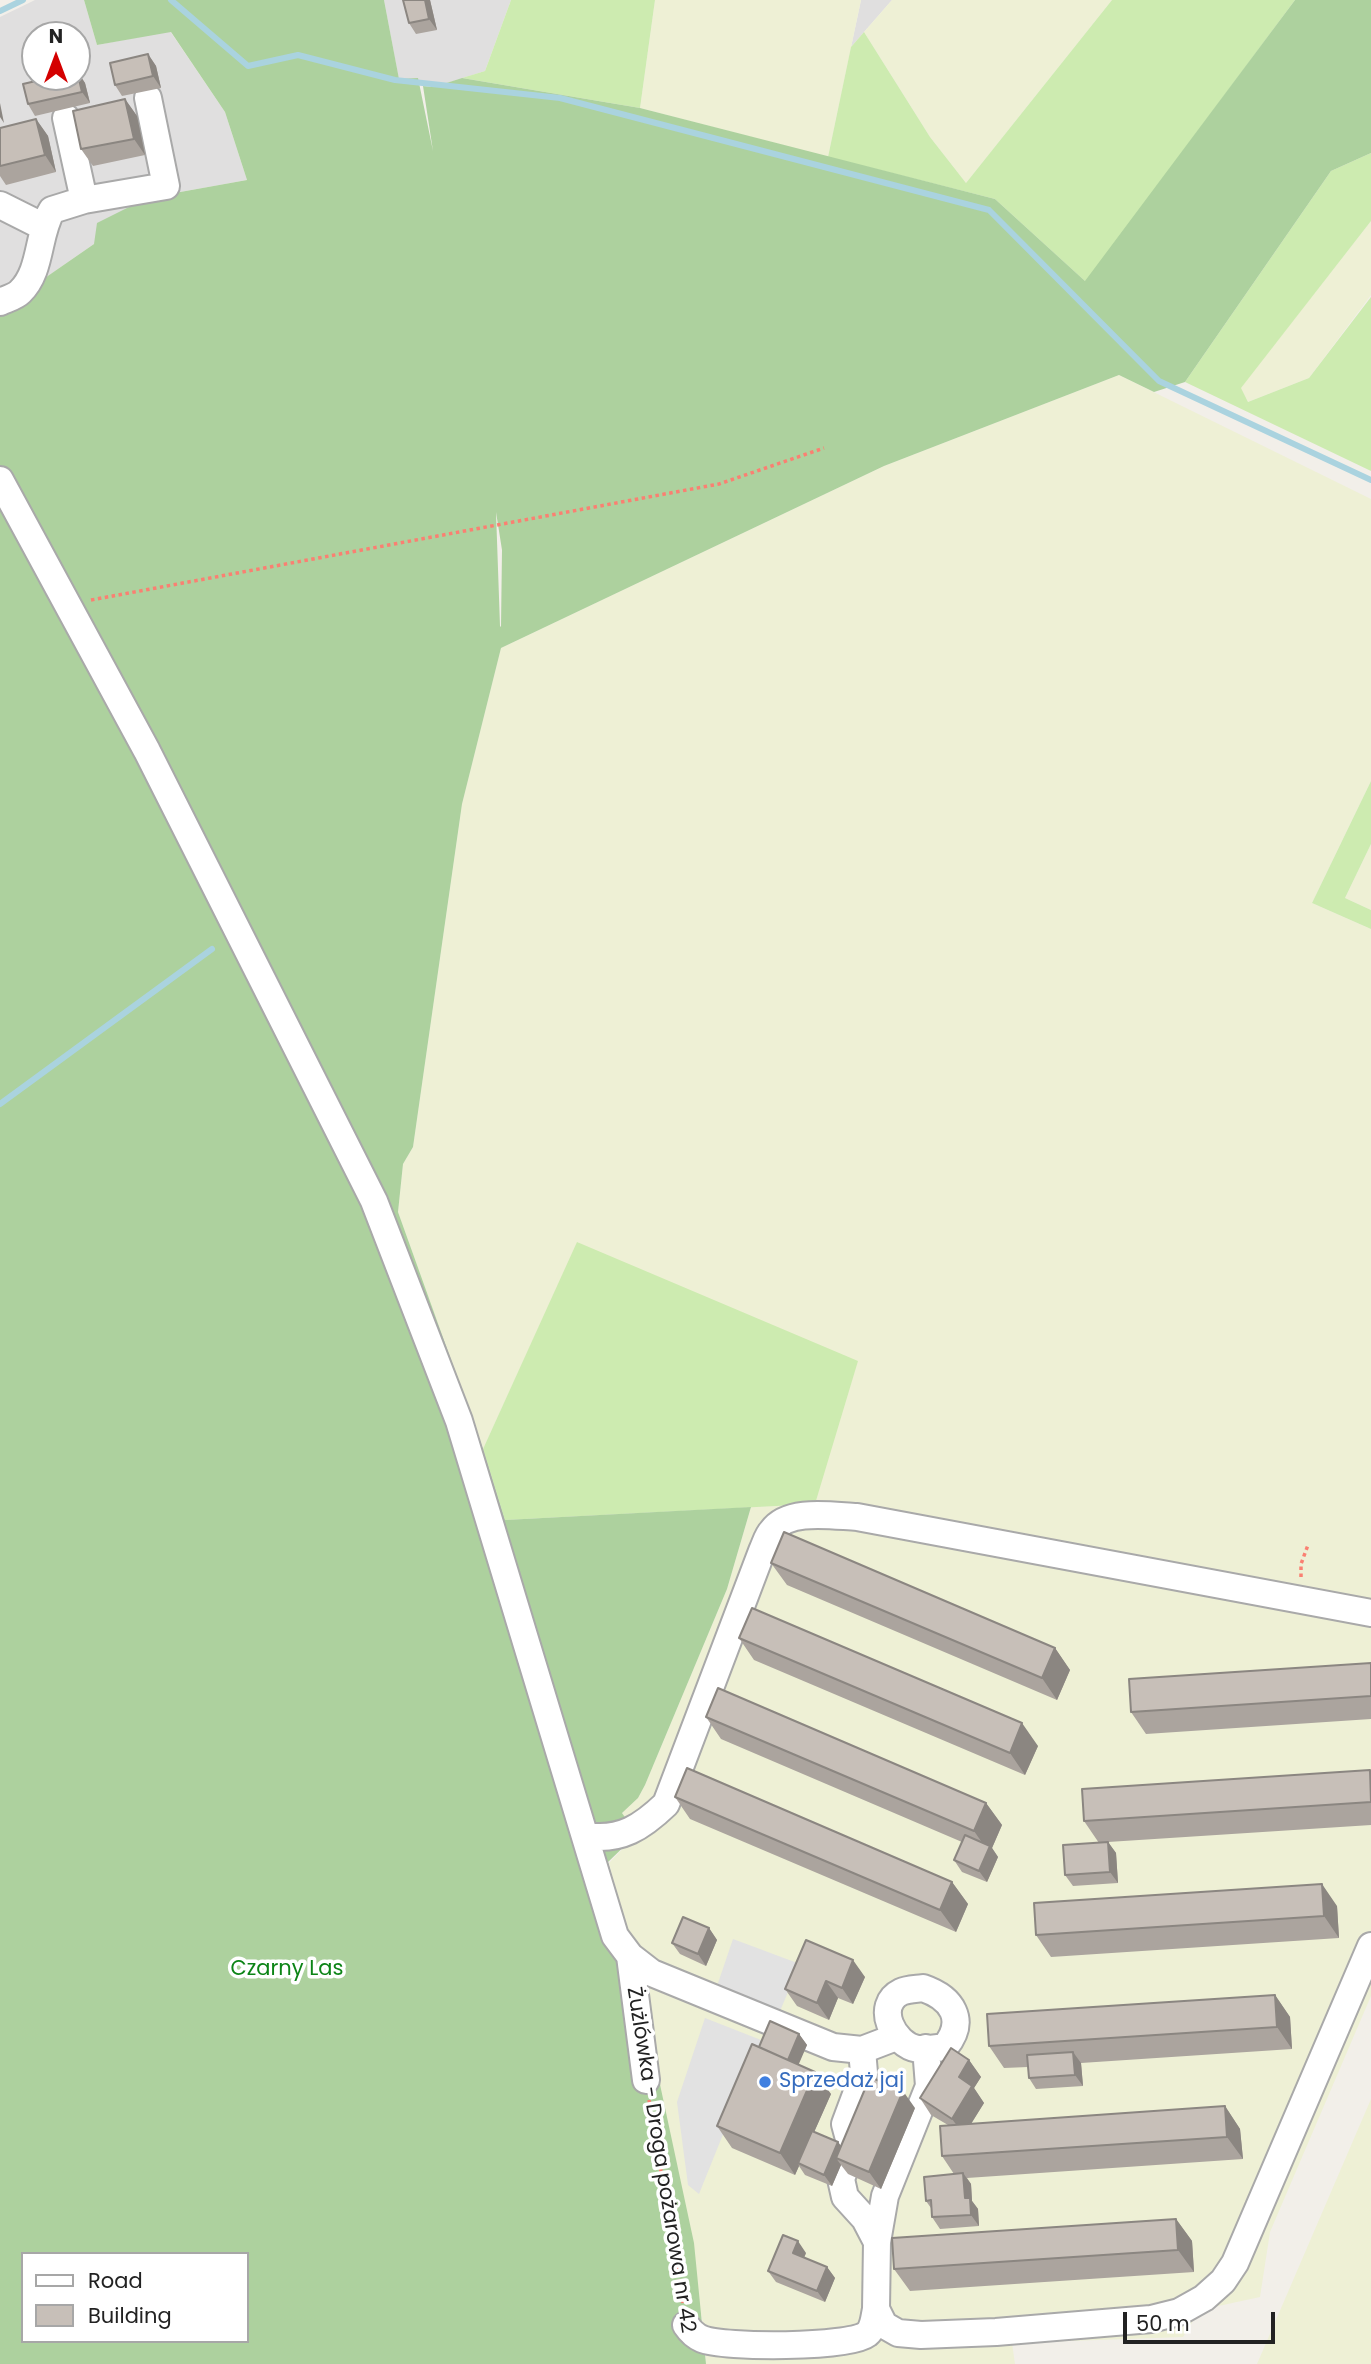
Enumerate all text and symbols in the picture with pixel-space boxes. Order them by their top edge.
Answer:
north arrow [21,21,91,91]
text: N [49,23,63,50]
park label: Czarny Las [231,1957,343,1983]
street label: Żużlówka - Droga pożarowa nr 42 [620,1985,700,2335]
place label: Sprzedaż jaj [779,2069,904,2095]
marker: Sprzedaż jaj [757,2074,773,2090]
legend [21,2252,248,2343]
text: Road [88,2266,143,2295]
scale bar [1126,2298,1278,2342]
text: Building [88,2301,172,2330]
text: 50 m [1136,2309,1190,2338]

